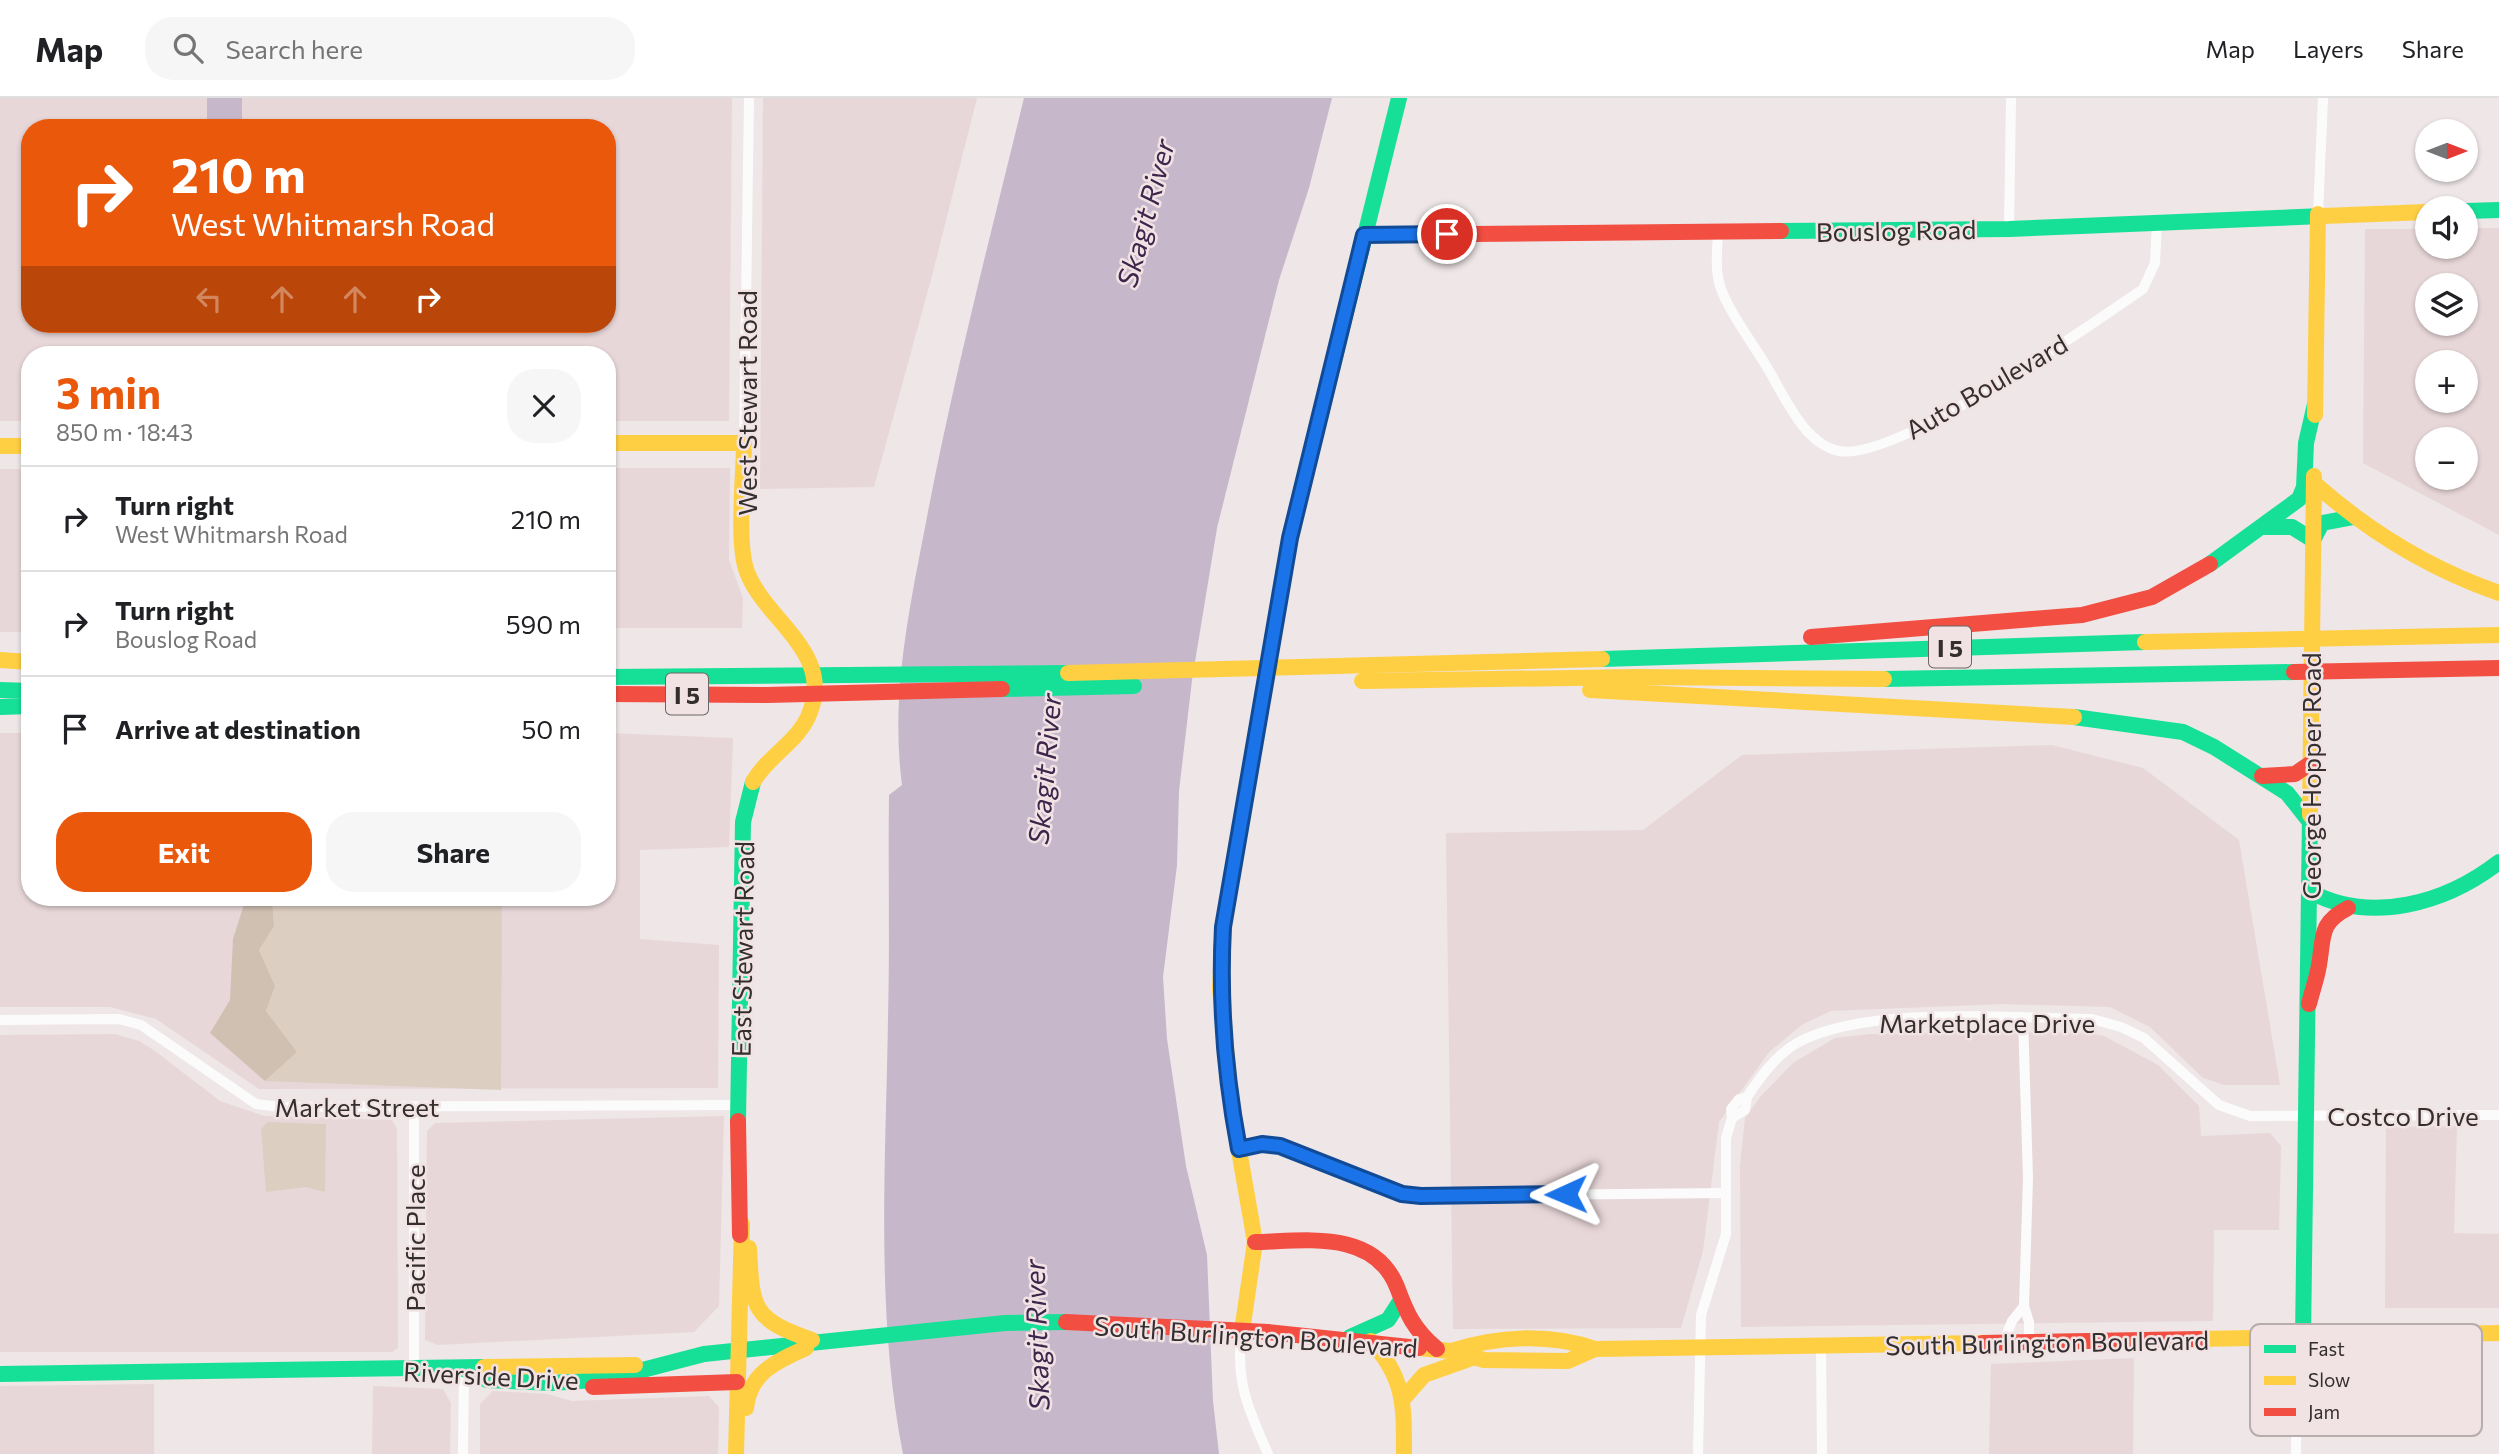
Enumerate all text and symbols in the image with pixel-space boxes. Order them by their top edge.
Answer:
search box [145,17,635,80]
text: Map [35,28,103,69]
icon: search [169,29,207,67]
text: Search here [225,33,363,64]
text: Map [2206,34,2255,63]
text: Layers [2293,34,2364,63]
text: Share [2402,34,2464,63]
north arrow [2415,119,2478,182]
map controls [2415,119,2478,490]
water label: Skagit River [1109,135,1181,291]
text: 210 m [171,143,306,203]
icon: right [56,147,147,238]
button: sound [2415,196,2478,259]
text: West Whitmarsh Road [171,203,495,243]
pin [1417,204,1477,264]
street label: Bouslog Road [1815,213,1977,247]
icon: arrive [1428,215,1466,253]
button: layers [2415,273,2478,336]
icon: left [190,280,228,318]
icon: ahead [263,280,301,318]
icon: ahead [336,280,374,318]
icon: right [409,280,447,318]
street label: West Stewart Road [731,290,762,516]
street label: Auto Boulevard [1900,327,2072,445]
button: + [2415,350,2478,413]
text: 3 min [56,366,161,418]
button: close [507,369,581,443]
text: 850 m · 18:43 [56,418,193,446]
button: − [2415,427,2478,490]
text: Turn right [115,489,234,520]
icon: right [56,500,94,538]
text: 210 m [511,503,581,534]
text: West Whitmarsh Road [115,520,348,548]
text: Turn right [115,594,234,625]
icon: right [56,605,94,643]
text: 590 m [506,608,581,639]
text: Bouslog Road [115,625,257,653]
road number: I 5 [1929,626,1971,668]
street label: George Hopper Road [2295,653,2326,899]
road number: I 5 [666,674,708,714]
water label: Skagit River [1020,691,1068,846]
icon: arrive [56,710,94,748]
text: Arrive at destination [115,713,361,744]
text: 50 m [521,713,581,744]
button: Exit [56,812,312,892]
button: Share [326,812,581,892]
street label: East Stewart Road [725,841,759,1057]
street label: Marketplace Drive [1879,1007,2095,1038]
street label: Market Street [275,1091,439,1122]
street label: Costco Drive [2327,1100,2479,1131]
position arrow [1529,1157,1603,1231]
street label: Pacific Place [399,1164,430,1312]
water label: Skagit River [1016,1258,1056,1411]
street label: South Burlington Boulevard [1093,1309,1419,1363]
street label: South Burlington Boulevard [1885,1324,2209,1360]
legend [2250,1324,2482,1436]
text: Fast [2308,1337,2345,1360]
street label: Riverside Drive [402,1355,580,1395]
text: Slow [2308,1368,2350,1391]
text: Jam [2308,1400,2340,1423]

